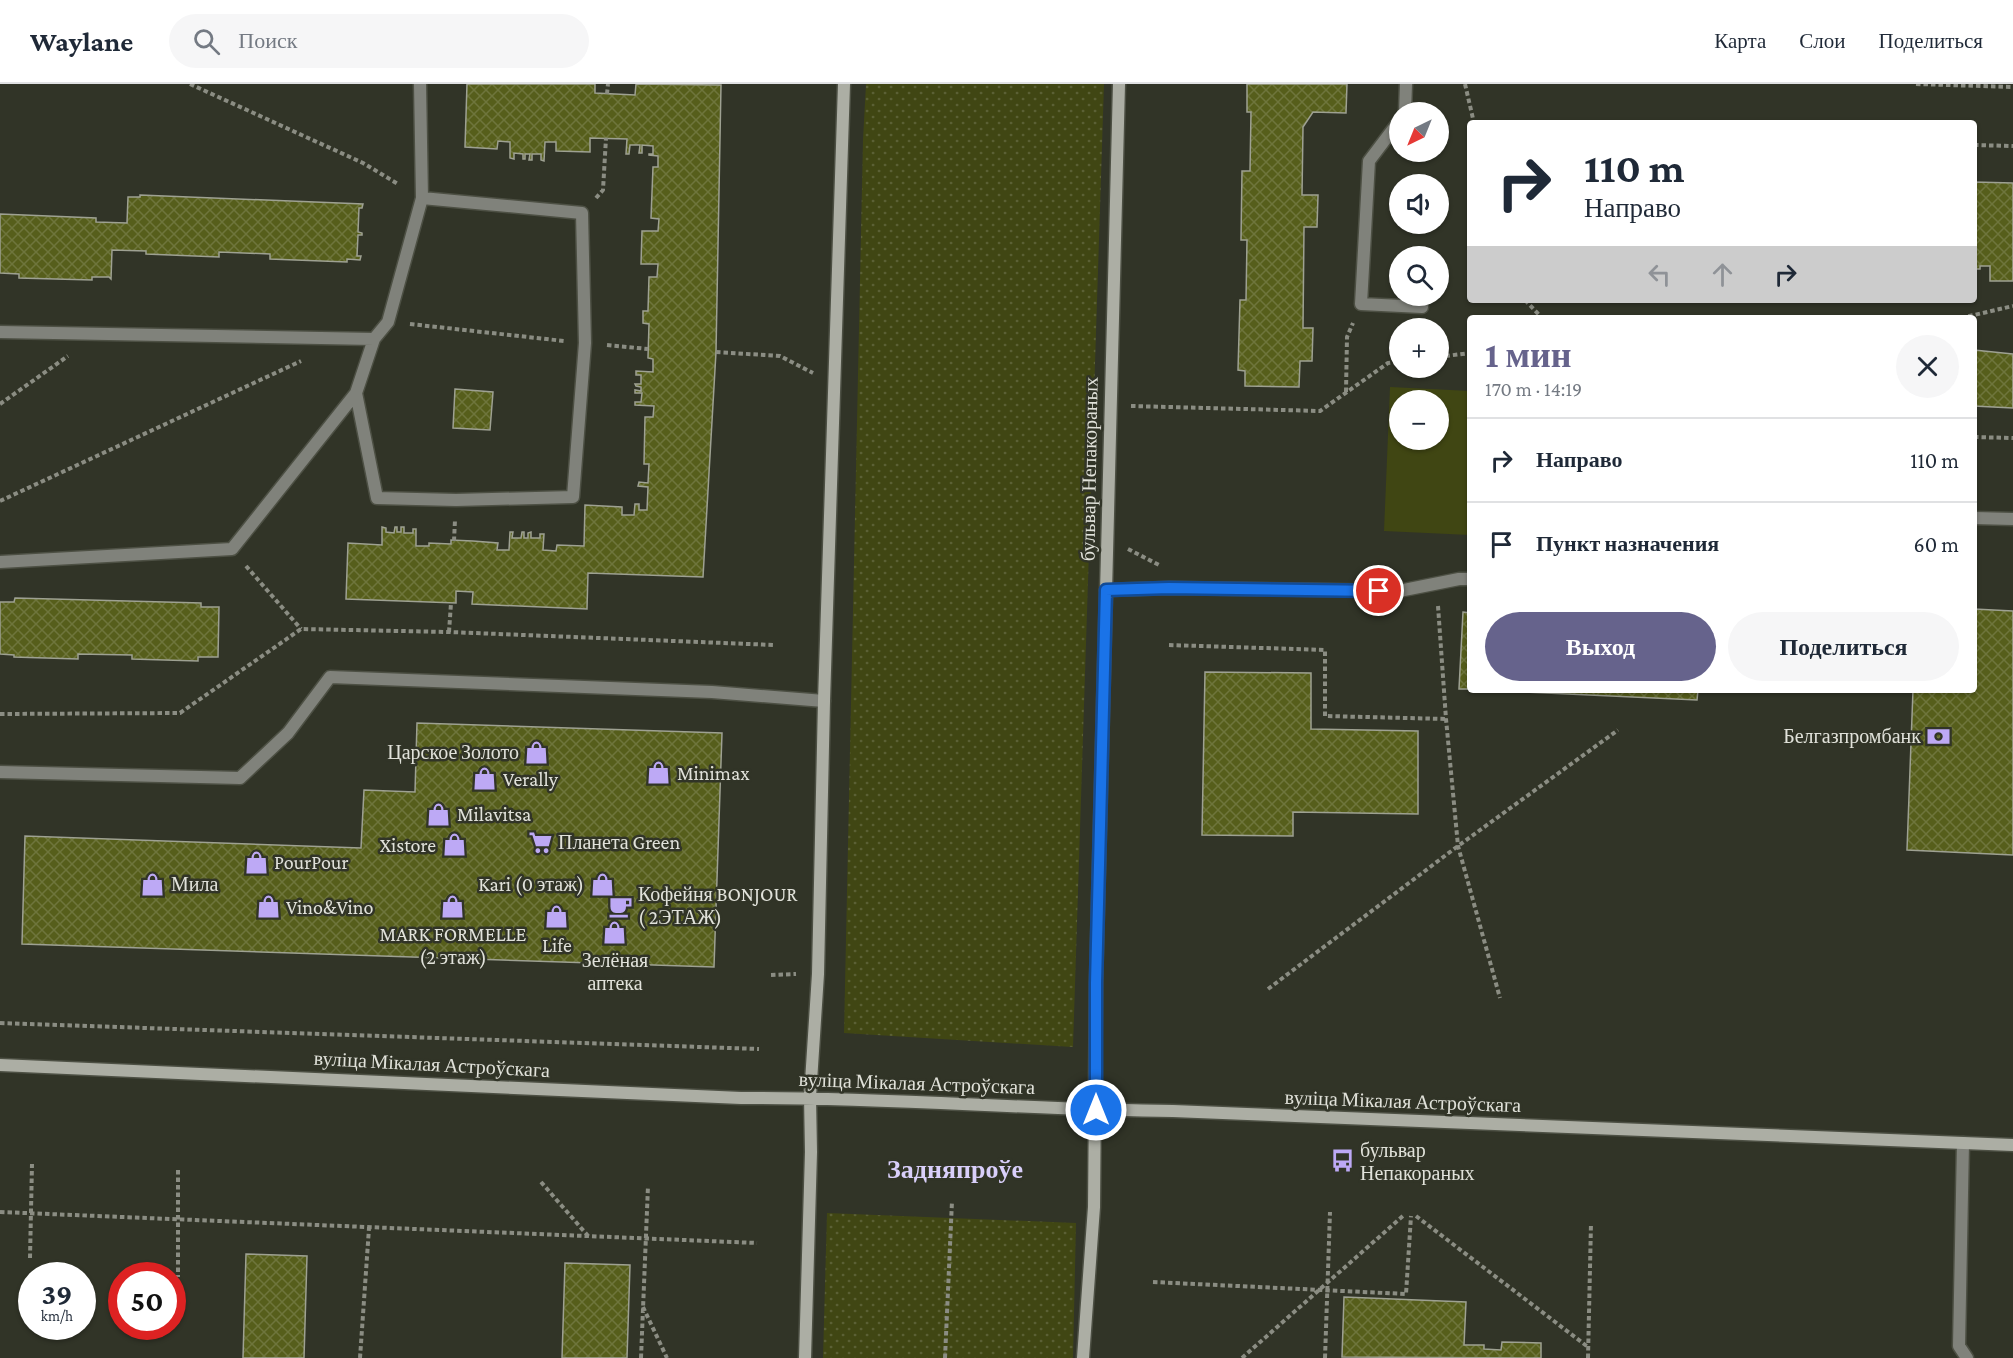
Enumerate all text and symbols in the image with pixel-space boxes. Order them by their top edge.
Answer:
search box [169,14,589,68]
icon: search [190,25,223,58]
text: Waylane [30,26,133,57]
text: Поиск [238,28,297,53]
text: Карта [1714,29,1766,53]
text: Слои [1799,29,1845,53]
text: Поделиться [1878,29,1983,53]
north arrow [1389,102,1449,162]
map controls [1389,102,1449,450]
icon: right [1485,144,1563,222]
text: 110 m [1584,144,1685,191]
button: sound [1389,174,1449,234]
text: Направо [1584,193,1681,223]
button: search [1389,246,1449,306]
icon: left [1643,258,1676,291]
icon: ahead [1706,258,1739,291]
icon: right [1769,258,1802,291]
button: + [1389,318,1449,378]
text: 1 мин [1485,335,1571,375]
button: close [1896,335,1959,398]
street label: бульвар Непакораных [1076,377,1103,561]
text: 170 m · 14:19 [1485,378,1582,400]
button: − [1389,390,1449,450]
icon: right [1485,444,1518,477]
text: Направо [1536,447,1622,472]
text: 110 m [1910,448,1959,473]
icon: arrive [1485,528,1518,561]
text: Пункт назначения [1536,531,1719,556]
text: 60 m [1914,532,1959,557]
pin [1353,565,1404,616]
icon: arrive [1362,574,1395,607]
button: Выход [1485,612,1716,681]
button: Поделиться [1728,612,1959,681]
bank icon: Белгазпромбанк [1926,723,1952,749]
place label: Белгазпромбанк [1783,725,1921,748]
shop icon: Царское Золото [524,739,550,765]
place label: Царское Золото [387,741,519,764]
shop icon: Minimax [646,760,672,786]
place label: Minimax [677,762,750,784]
shop icon: Verally [472,766,498,792]
place label: Verally [503,768,559,791]
shop icon: Milavitsa [426,801,452,827]
place label: Milavitsa [457,803,531,825]
supermarket icon: Планета Green [527,829,553,855]
place label: Планета Green [558,831,680,853]
shop icon: Xistore [441,832,467,858]
place label: Xistore [380,834,436,856]
shop icon: PourPour [243,849,269,875]
place label: PourPour [274,851,349,873]
shop icon: Мила [140,871,166,897]
shop icon: Kari (0 этаж) [589,871,615,897]
place label: Мила [171,873,218,895]
place label: Kari (0 этаж) [478,873,584,896]
place label: Кофейня BONJOUR ( 2ЭТАЖ) [638,883,798,929]
shop icon: MARK FORMELLE (2 этаж) [440,893,466,919]
cafe icon: Кофейня BONJOUR ( 2ЭТАЖ) [607,893,633,919]
shop icon: Vino&Vino [255,894,281,920]
place label: Vino&Vino [286,896,374,918]
shop icon: Life [544,904,570,930]
shop icon: Зелёная аптека [602,920,628,946]
place label: MARK FORMELLE (2 этаж) [380,923,527,969]
place label: Life [542,934,572,956]
place label: Зелёная аптека [582,949,648,994]
street label: вуліца Мікалая Астроўскага [313,1047,551,1082]
street label: вуліца Мікалая Астроўскага [798,1068,1036,1099]
position arrow [1064,1078,1128,1142]
street label: вуліца Мікалая Астроўскага [1284,1086,1522,1117]
place label: бульвар Непакораных [1360,1139,1475,1185]
bus stop icon: бульвар Непакораных [1329,1148,1355,1174]
district label: Задняпроўе [887,1155,1023,1184]
speed limit sign: 50 [108,1262,186,1340]
text: 39 [41,1277,73,1310]
text: km/h [41,1308,73,1324]

